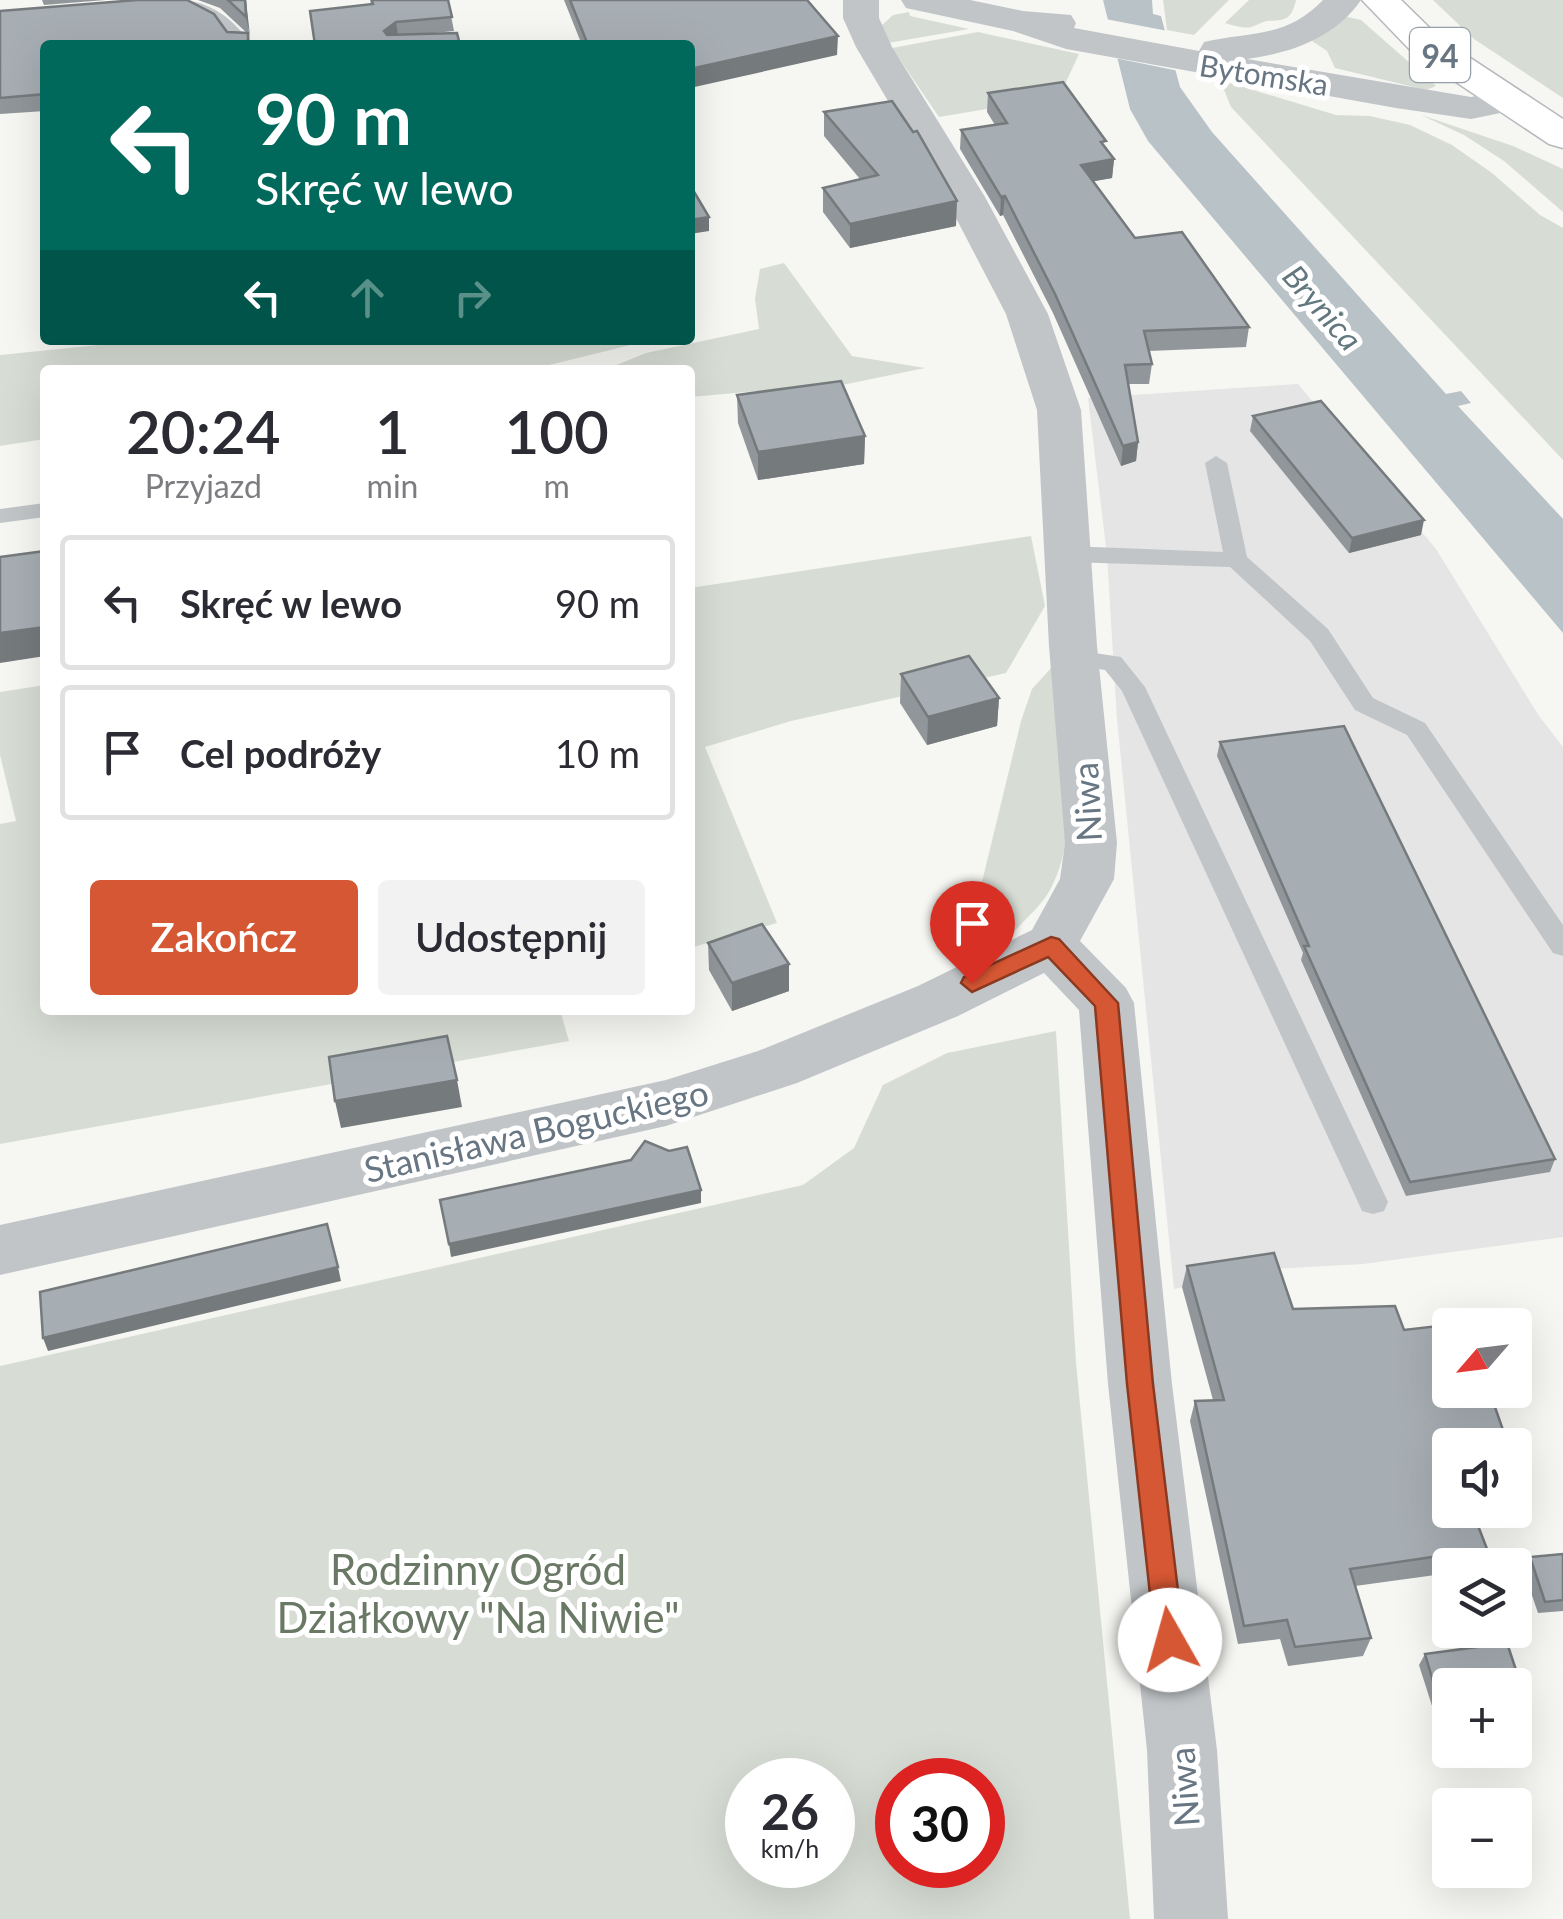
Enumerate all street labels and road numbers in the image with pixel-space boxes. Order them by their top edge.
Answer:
road number: 94 [1410,28,1470,82]
street label: Bytomska [1197,46,1331,102]
street label: Niwa [1063,761,1109,843]
street label: Stanisława Boguckiego [360,1070,712,1190]
street label: Niwa [1159,1746,1207,1828]

